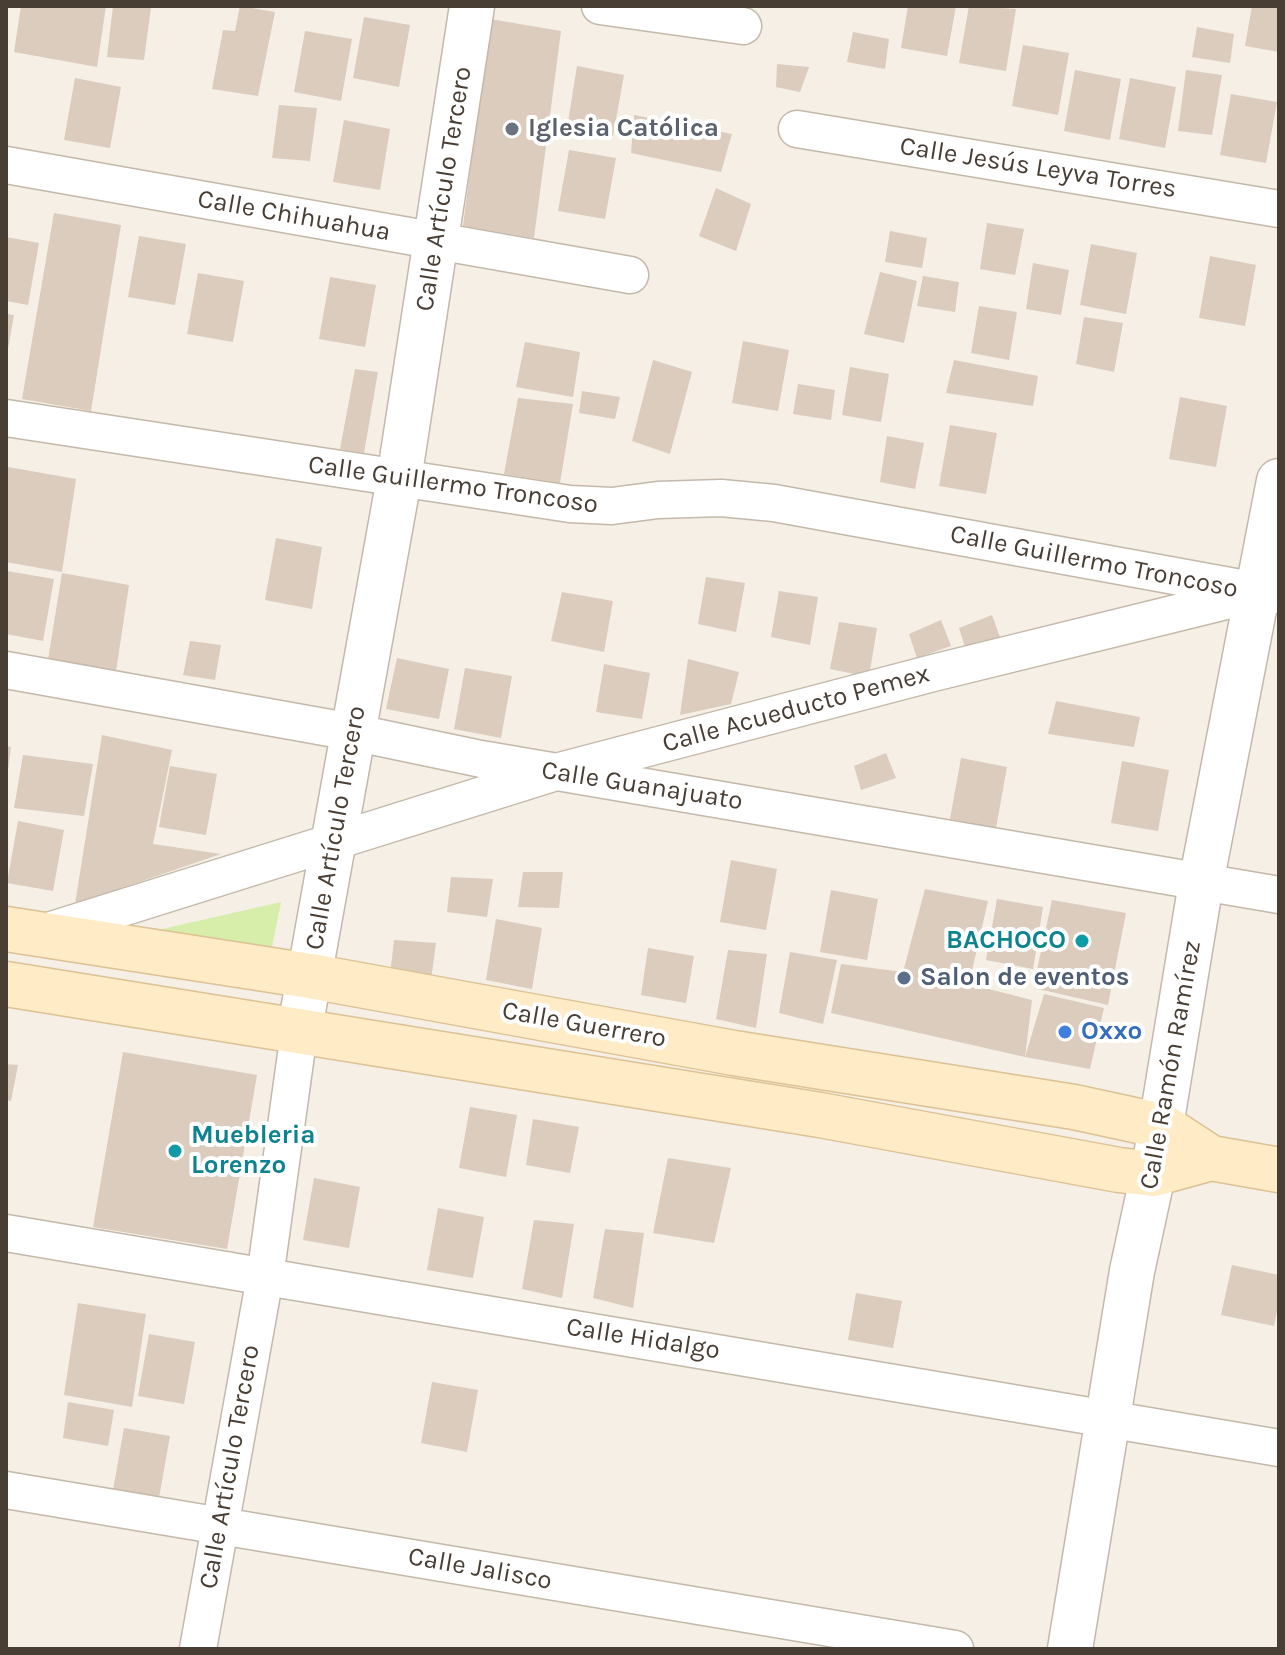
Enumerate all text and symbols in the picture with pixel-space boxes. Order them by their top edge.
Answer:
street label: Calle Artículo Tercero [409,64,479,314]
place label: Iglesia Católica [528,113,719,145]
marker: Iglesia Católica [503,120,521,138]
street label: Calle Jesús Leyva Torres [897,131,1179,205]
street label: Calle Chihuahua [195,184,393,248]
street label: Calle Guillermo Troncoso [306,449,600,521]
street label: Calle Guillermo Troncoso [947,519,1241,605]
street label: Calle Acueducto Pemex [659,658,933,760]
street label: Calle Artículo Tercero [299,704,373,952]
street label: Calle Guanajuato [539,755,745,817]
place label: BACHOCO [946,925,1066,957]
marker: BACHOCO [1073,932,1091,950]
street label: Calle Ramón Ramírez [1134,938,1208,1192]
place label: Salon de eventos [920,962,1129,994]
marker: Salon de eventos [895,969,913,987]
street label: Calle Guerrero [500,995,668,1055]
place label: Oxxo [1081,1016,1142,1048]
marker: Oxxo [1056,1023,1074,1041]
place label: Muebleria Lorenzo [191,1120,315,1182]
marker: Muebleria Lorenzo [166,1142,184,1160]
street label: Calle Hidalgo [564,1311,722,1367]
street label: Calle Artículo Tercero [193,1343,267,1591]
street label: Calle Jalisco [406,1541,554,1597]

